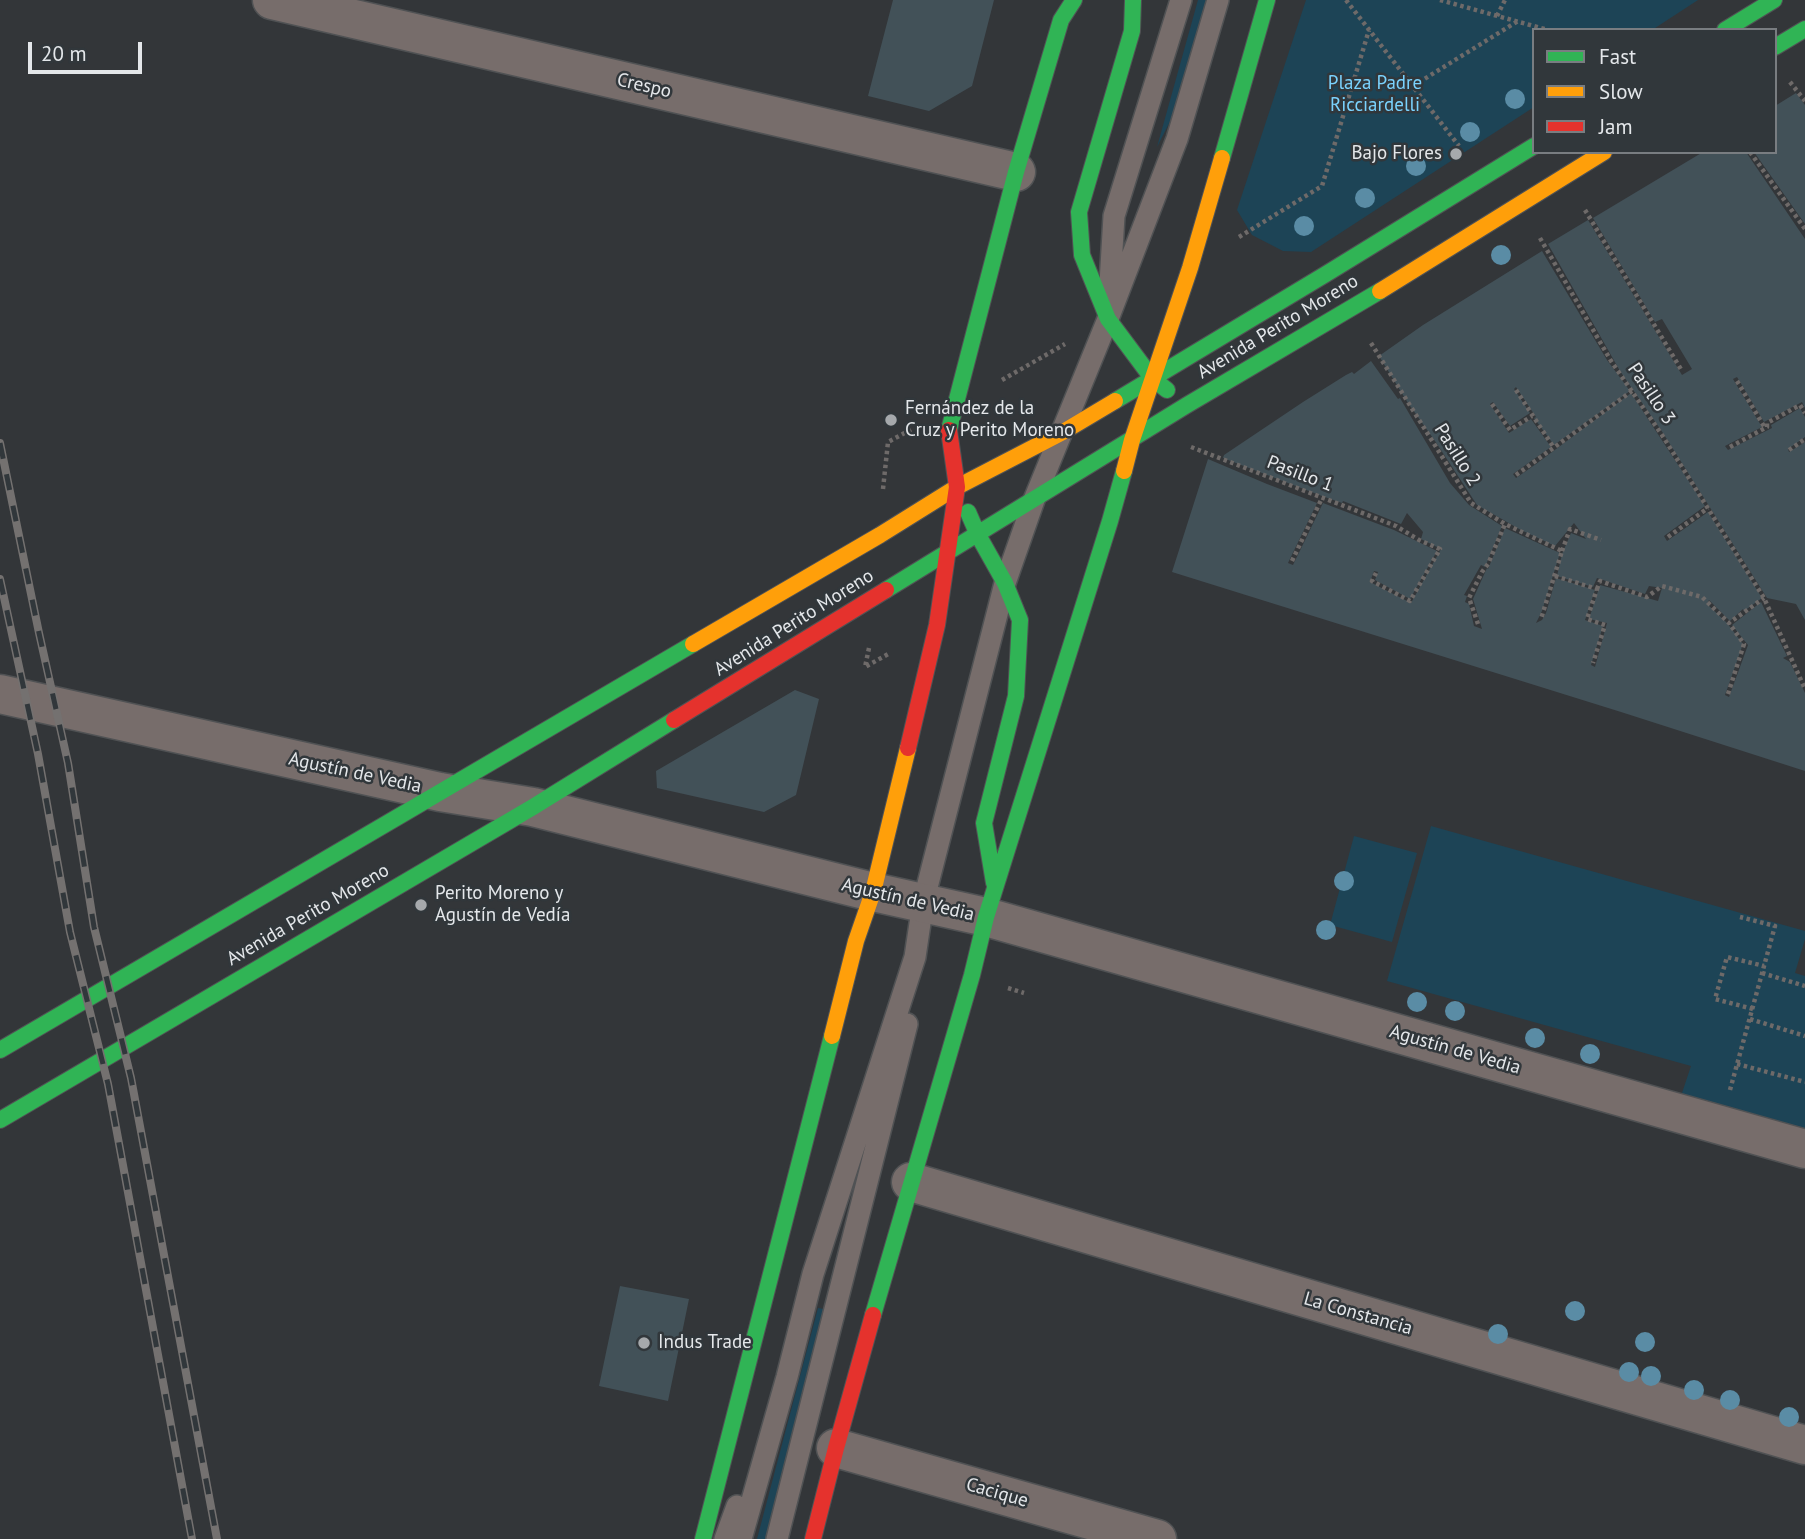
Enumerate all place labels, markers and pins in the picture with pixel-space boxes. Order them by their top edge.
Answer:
place label: Bajo Flores [1351,143,1442,165]
marker: Bajo Flores [1448,146,1464,162]
place label: Fernández de la Cruz y Perito Moreno [905,398,1074,442]
marker: Fernández de la Cruz y Perito Moreno [883,412,899,428]
place label: Perito Moreno y Agustín de Vedía [435,883,570,927]
marker: Perito Moreno y Agustín de Vedía [413,897,429,913]
place label: Indus Trade [658,1332,752,1354]
marker: Indus Trade [636,1335,652,1351]

